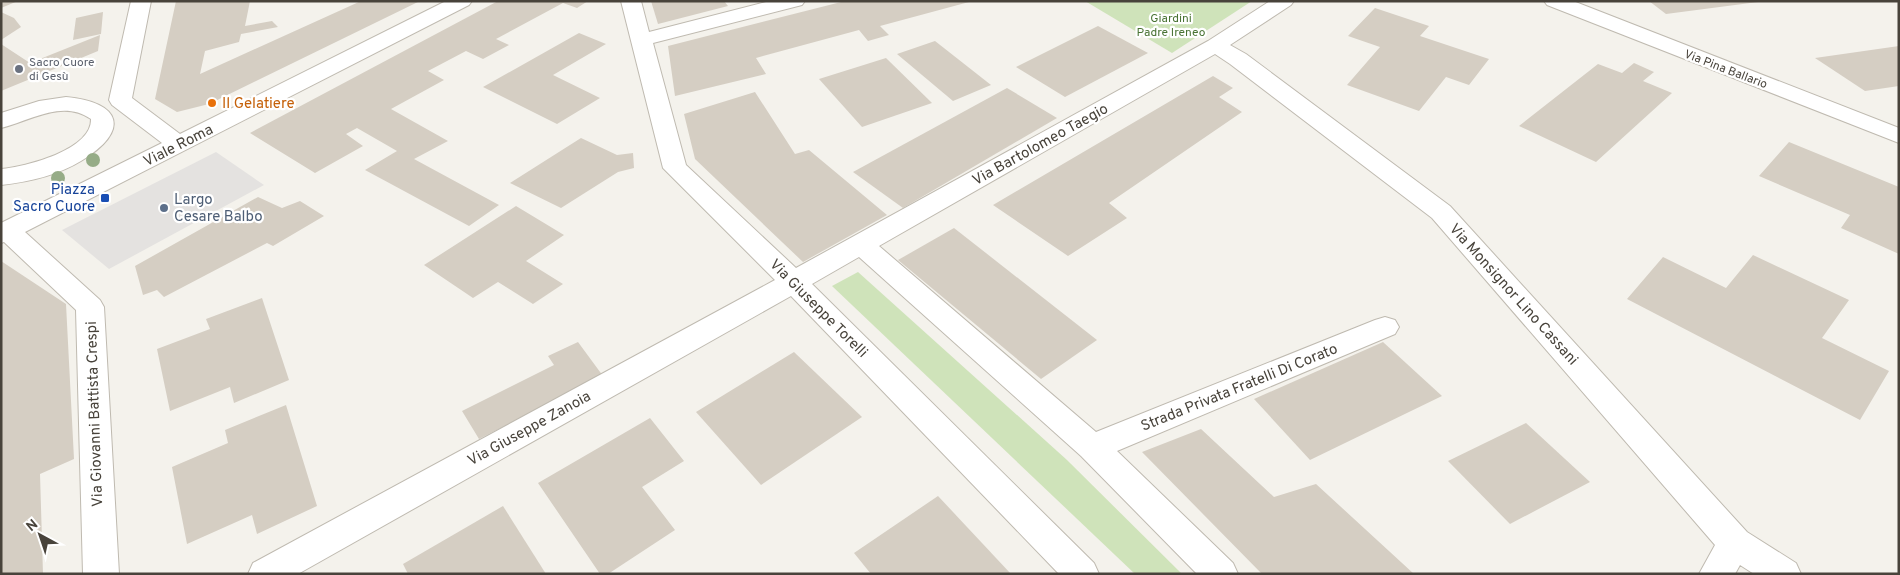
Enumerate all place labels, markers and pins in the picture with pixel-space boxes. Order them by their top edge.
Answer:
place label: Sacro Cuore di Gesù [29,55,95,85]
marker: Sacro Cuore di Gesù [13,63,25,75]
place label: Il Gelatiere [222,95,295,114]
marker: Il Gelatiere [206,97,218,109]
place label: Piazza Sacro Cuore [13,181,95,217]
place label: Largo Cesare Balbo [174,191,263,227]
marker: Piazza Sacro Cuore [99,192,111,204]
marker: Largo Cesare Balbo [158,202,170,214]

